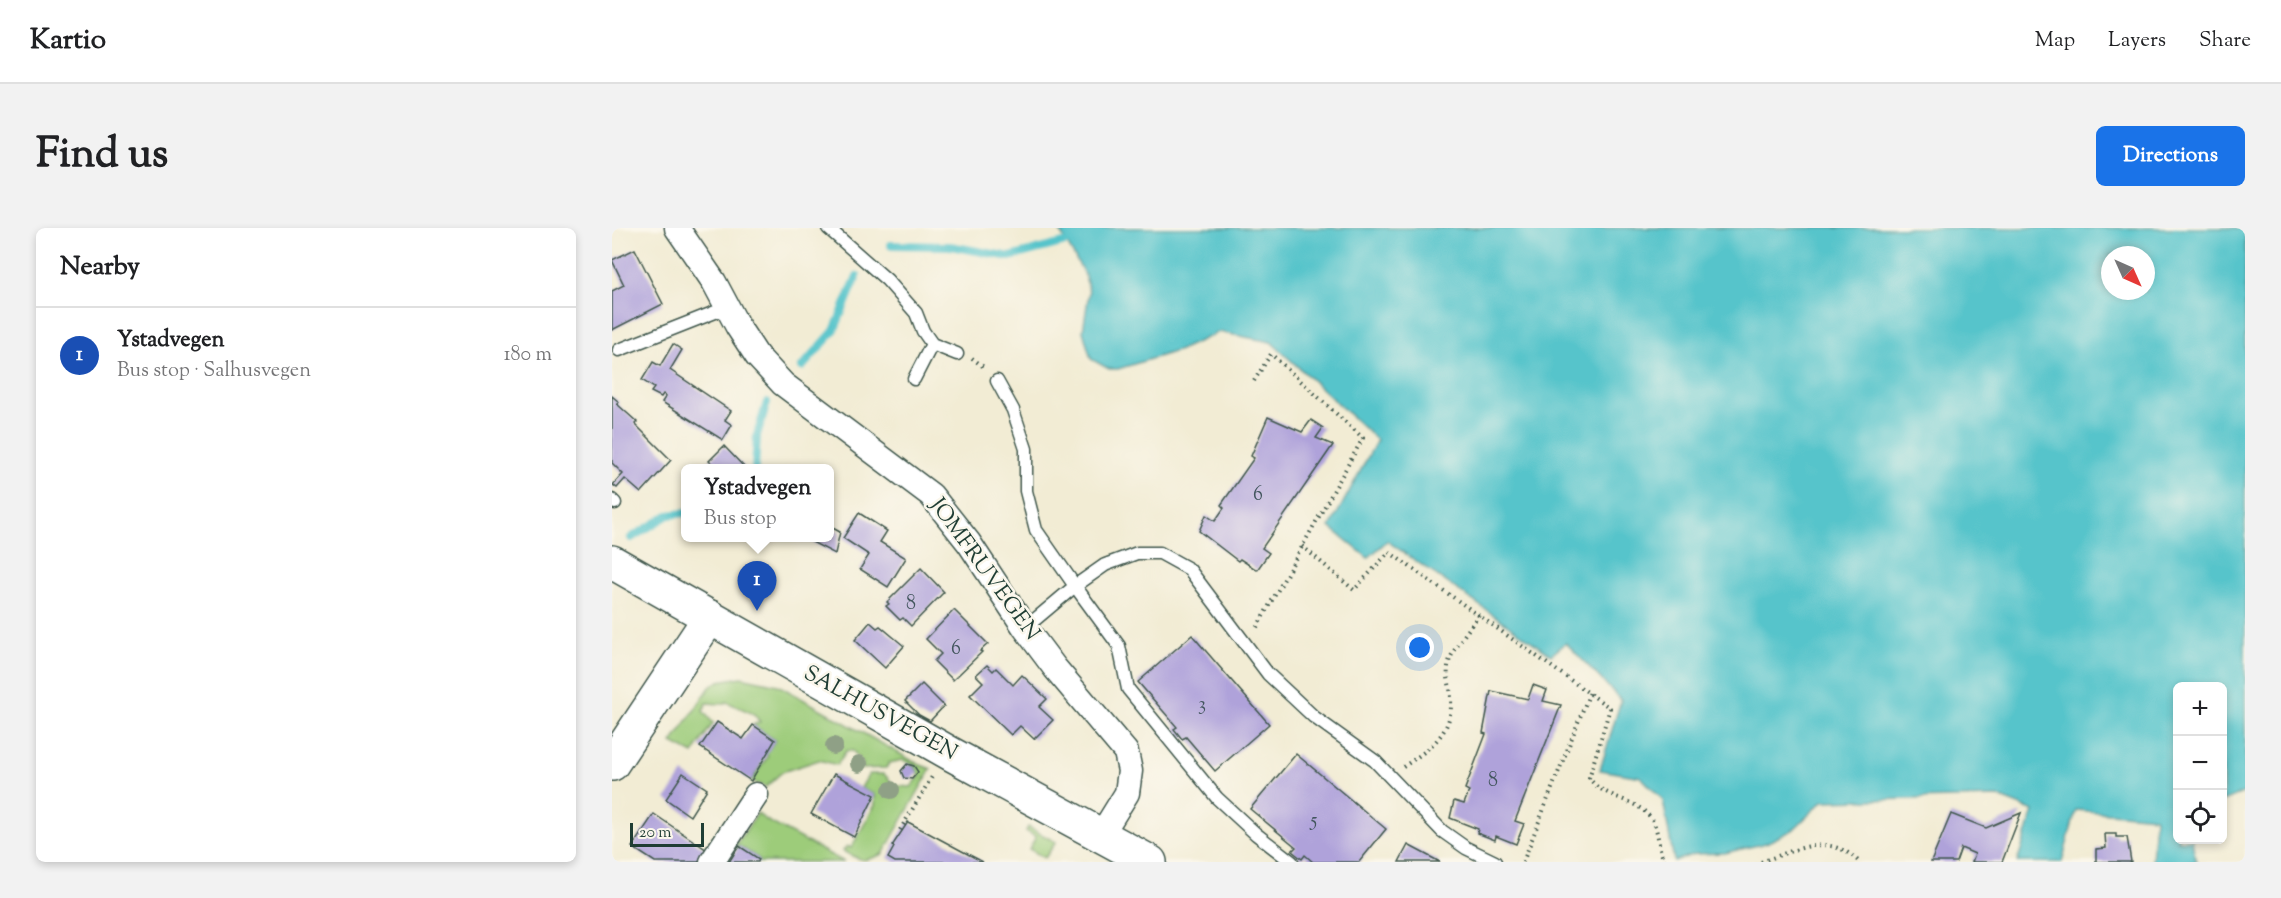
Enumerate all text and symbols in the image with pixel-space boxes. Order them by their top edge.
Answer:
text: Kartio [30,21,106,61]
text: Map [2035,26,2075,56]
text: Layers [2108,26,2166,56]
text: Share [2199,26,2251,56]
text: Find us [36,126,168,186]
button: Directions [2096,126,2245,186]
north arrow [2101,246,2155,300]
text: Nearby [60,249,140,286]
text: Ystadvegen [117,325,224,357]
text: 1 [76,341,83,370]
text: 180 m [504,341,552,370]
text: Bus stop · Salhusvegen [117,357,311,386]
popup [681,464,834,542]
text: Ystadvegen [704,473,811,505]
house number: 6 [1253,481,1263,510]
street label: JOMFRUVEGEN [921,491,1047,648]
text: Bus stop [704,505,777,534]
pin: 1 [738,562,776,611]
house number: 8 [906,590,916,619]
your location [1405,633,1434,662]
house number: 6 [951,635,961,664]
street label: SALHUSVEGEN [797,658,963,770]
map controls [2173,682,2227,844]
button: + [2173,682,2227,736]
house number: 3 [1198,691,1206,720]
button: − [2173,736,2227,790]
house number: 8 [1488,767,1498,796]
button: locate [2173,790,2227,844]
house number: 5 [1310,807,1318,836]
scale bar [630,820,704,848]
text: 20 m [639,822,672,845]

